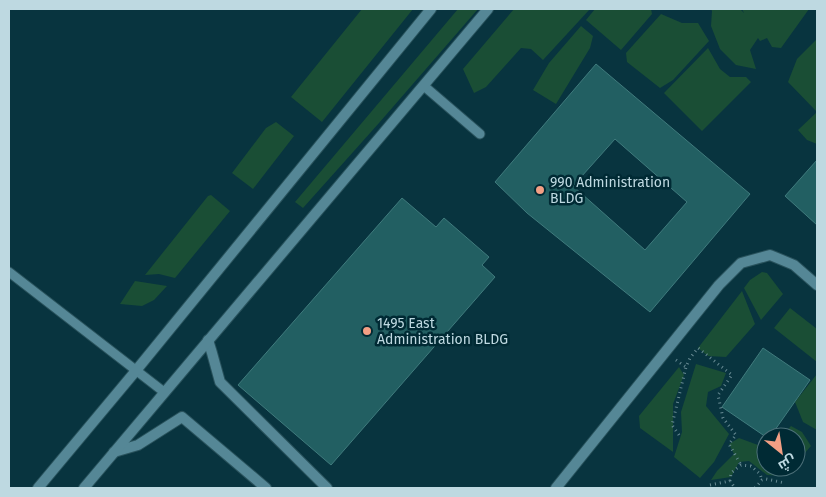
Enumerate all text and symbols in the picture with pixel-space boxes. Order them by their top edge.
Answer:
place label: 990 Administration BLDG [550,174,670,207]
marker: 990 Administration BLDG [534,184,546,196]
place label: 1495 East Administration BLDG [377,315,508,348]
marker: 1495 East Administration BLDG [361,325,373,337]
north arrow [756,427,806,477]
text: ش [775,451,799,475]

